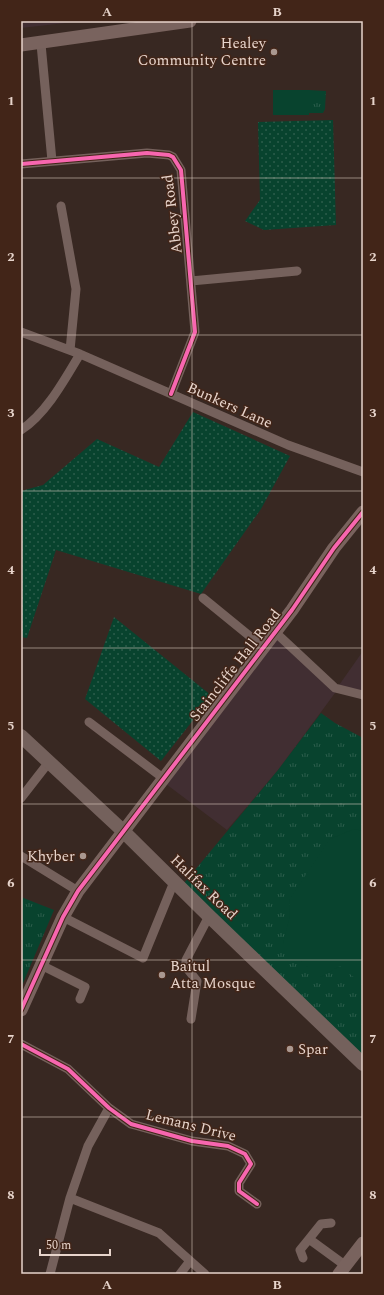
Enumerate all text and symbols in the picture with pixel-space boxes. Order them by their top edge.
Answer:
text: A [102,2,112,22]
text: B [272,2,282,22]
place label: Healey Community Centre [138,32,267,72]
marker: Healey Community Centre [269,47,279,57]
text: 1 [7,91,15,111]
text: 1 [369,91,377,111]
street label: Abbey Road [156,173,189,255]
text: 2 [7,247,15,267]
text: 2 [369,247,377,267]
street label: Bunkers Lane [183,376,276,435]
text: 3 [7,403,15,423]
text: 3 [369,403,377,423]
text: 4 [7,560,15,580]
text: 4 [369,560,377,580]
street label: Staincliffe Hall Road [184,604,287,727]
text: 5 [7,716,15,736]
text: 5 [369,716,377,736]
place label: Khyber [27,845,75,868]
street label: Halifax Road [165,849,243,925]
marker: Khyber [78,851,88,861]
text: 6 [7,873,15,893]
text: 6 [369,873,377,893]
place label: Baitul Atta Mosque [170,955,256,995]
marker: Baitul Atta Mosque [157,970,167,980]
text: 7 [7,1029,15,1049]
text: 7 [369,1029,377,1049]
place label: Spar [298,1038,328,1061]
marker: Spar [285,1044,295,1054]
street label: Lemans Drive [143,1103,239,1148]
text: 8 [7,1185,15,1205]
text: 8 [369,1185,377,1205]
scale bar [40,1231,110,1257]
text: 50 m [46,1236,71,1255]
text: A [102,1275,112,1295]
text: B [272,1275,282,1295]

